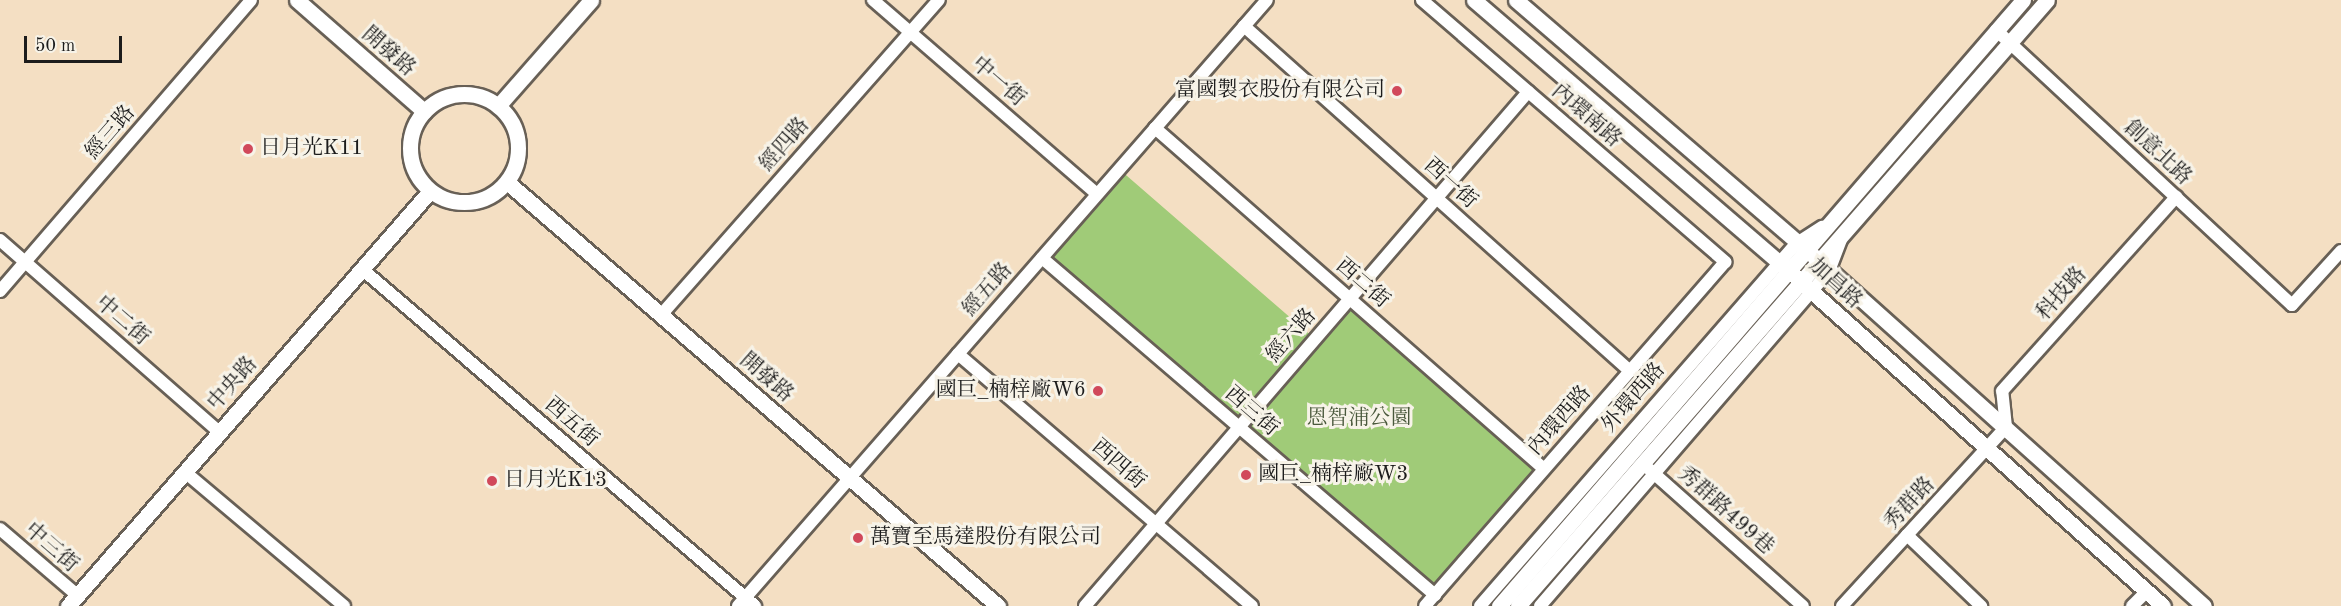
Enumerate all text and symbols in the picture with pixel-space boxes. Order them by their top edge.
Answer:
street label: 開發路 [356,22,420,82]
scale bar [27,24,124,62]
text: 50 m [35,37,75,55]
street label: 中一街 [966,52,1030,112]
place label: 富國製衣股份有限公司 [1175,78,1385,104]
street label: 內環南路 [1546,79,1626,153]
marker: 富國製衣股份有限公司 [1390,84,1404,98]
street label: 經三路 [81,101,141,165]
street label: 經四路 [755,113,815,177]
street label: 創意北路 [2118,115,2196,191]
place label: 日月光K11 [260,136,363,162]
marker: 日月光K11 [241,142,255,156]
street label: 西一街 [1418,154,1482,214]
street label: 西二街 [1330,254,1394,314]
street label: 加昌路 [1803,254,1867,314]
street label: 經五路 [958,258,1018,322]
street label: 科技路 [2032,262,2092,326]
street label: 中二街 [90,291,154,351]
street label: 經六路 [1262,304,1322,368]
street label: 開發路 [734,348,798,408]
street label: 中央路 [203,352,263,416]
street label: 外環西路 [1597,358,1671,438]
place label: 國巨_楠梓廠W6 [935,378,1086,404]
street label: 內環西路 [1523,381,1597,461]
street label: 西三街 [1219,382,1283,442]
marker: 國巨_楠梓廠W6 [1091,384,1105,398]
street label: 西五街 [539,393,603,453]
park label: 恩智浦公園 [1307,406,1411,432]
street label: 西四街 [1086,435,1150,495]
street label: 秀群路499巷 [1672,461,1778,561]
place label: 國巨_楠梓廠W3 [1258,462,1409,488]
place label: 日月光K13 [504,468,607,494]
marker: 國巨_楠梓廠W3 [1239,468,1253,482]
street label: 秀群路 [1879,472,1941,536]
marker: 日月光K13 [485,474,499,488]
street label: 中三街 [19,518,83,578]
place label: 萬寶至馬達股份有限公司 [870,525,1101,551]
marker: 萬寶至馬達股份有限公司 [851,531,865,545]

